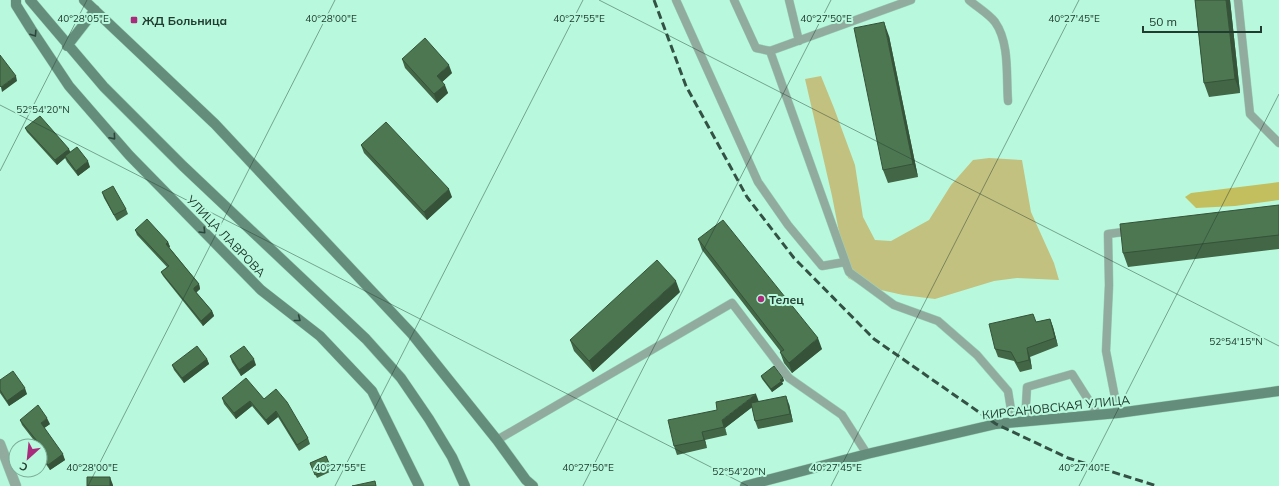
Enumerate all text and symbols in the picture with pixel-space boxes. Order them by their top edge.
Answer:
scale bar [1143,8,1261,34]
text: 40°28'05"E [57,12,109,25]
text: 40°28'00"E [305,12,357,25]
text: 40°27'55"E [553,12,605,25]
text: 40°27'50"E [800,12,852,25]
text: 40°27'45"E [1048,12,1100,25]
place label: ЖД Больница [142,13,227,28]
text: 50 m [1149,14,1177,29]
marker: ЖД Больница [129,15,139,25]
one-way arrow [29,30,37,37]
text: 52°54'20"N [16,103,70,116]
one-way arrow [108,132,116,140]
street label: УЛИЦА ЛАВРОВА [183,191,269,280]
one-way arrow [198,226,206,234]
place label: Телец [769,292,804,307]
marker: Телец [756,294,766,304]
one-way arrow [294,314,301,321]
text: 52°54'15"N [1209,335,1263,348]
street label: КИРСАНОВСКАЯ УЛИЦА [981,392,1131,422]
north arrow [8,438,48,478]
text: С [17,459,30,475]
text: 40°28'00"E [66,461,118,474]
text: 40°27'55"E [314,461,366,474]
text: 40°27'50"E [562,461,614,474]
text: 40°27'45"E [810,461,862,474]
text: 40°27'40"E [1058,461,1110,474]
text: 52°54'20"N [712,465,766,478]

